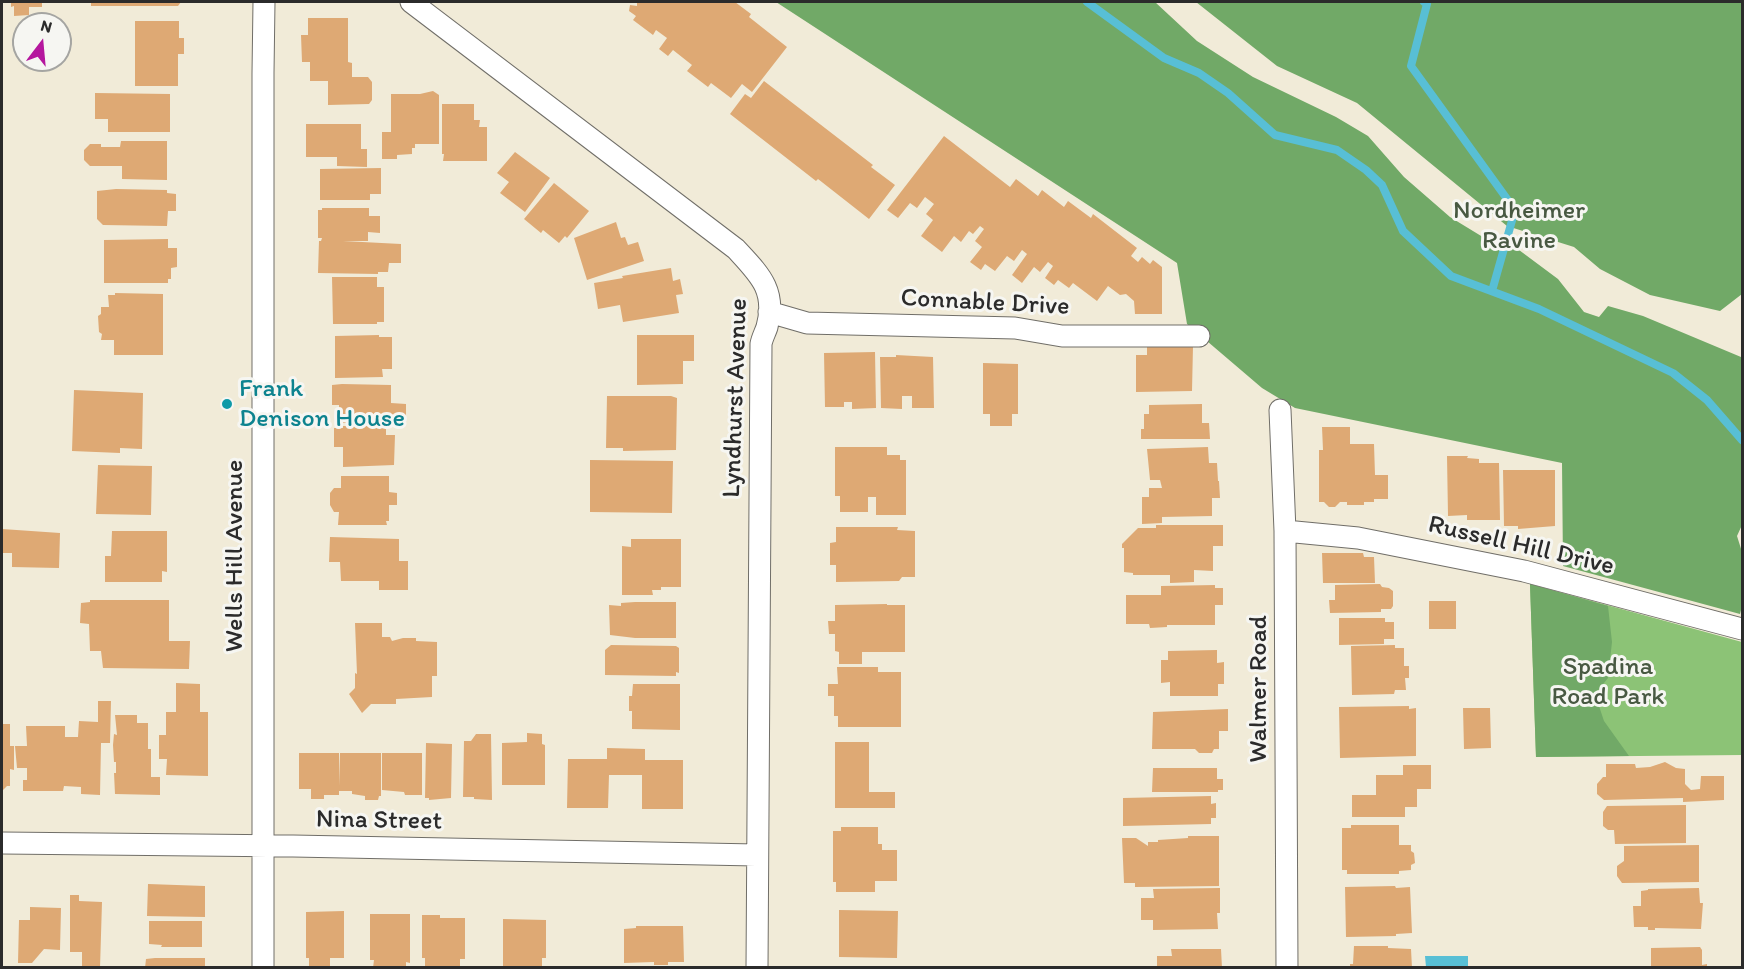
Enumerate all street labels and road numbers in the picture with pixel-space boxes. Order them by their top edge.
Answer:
street label: Connable Drive [900,283,1070,323]
street label: Lyndhurst Avenue [717,298,755,498]
street label: Wells Hill Avenue [219,460,251,652]
street label: Russell Hill Drive [1425,509,1617,583]
street label: Walmer Road [1243,615,1275,763]
street label: Nina Street [316,804,442,838]

